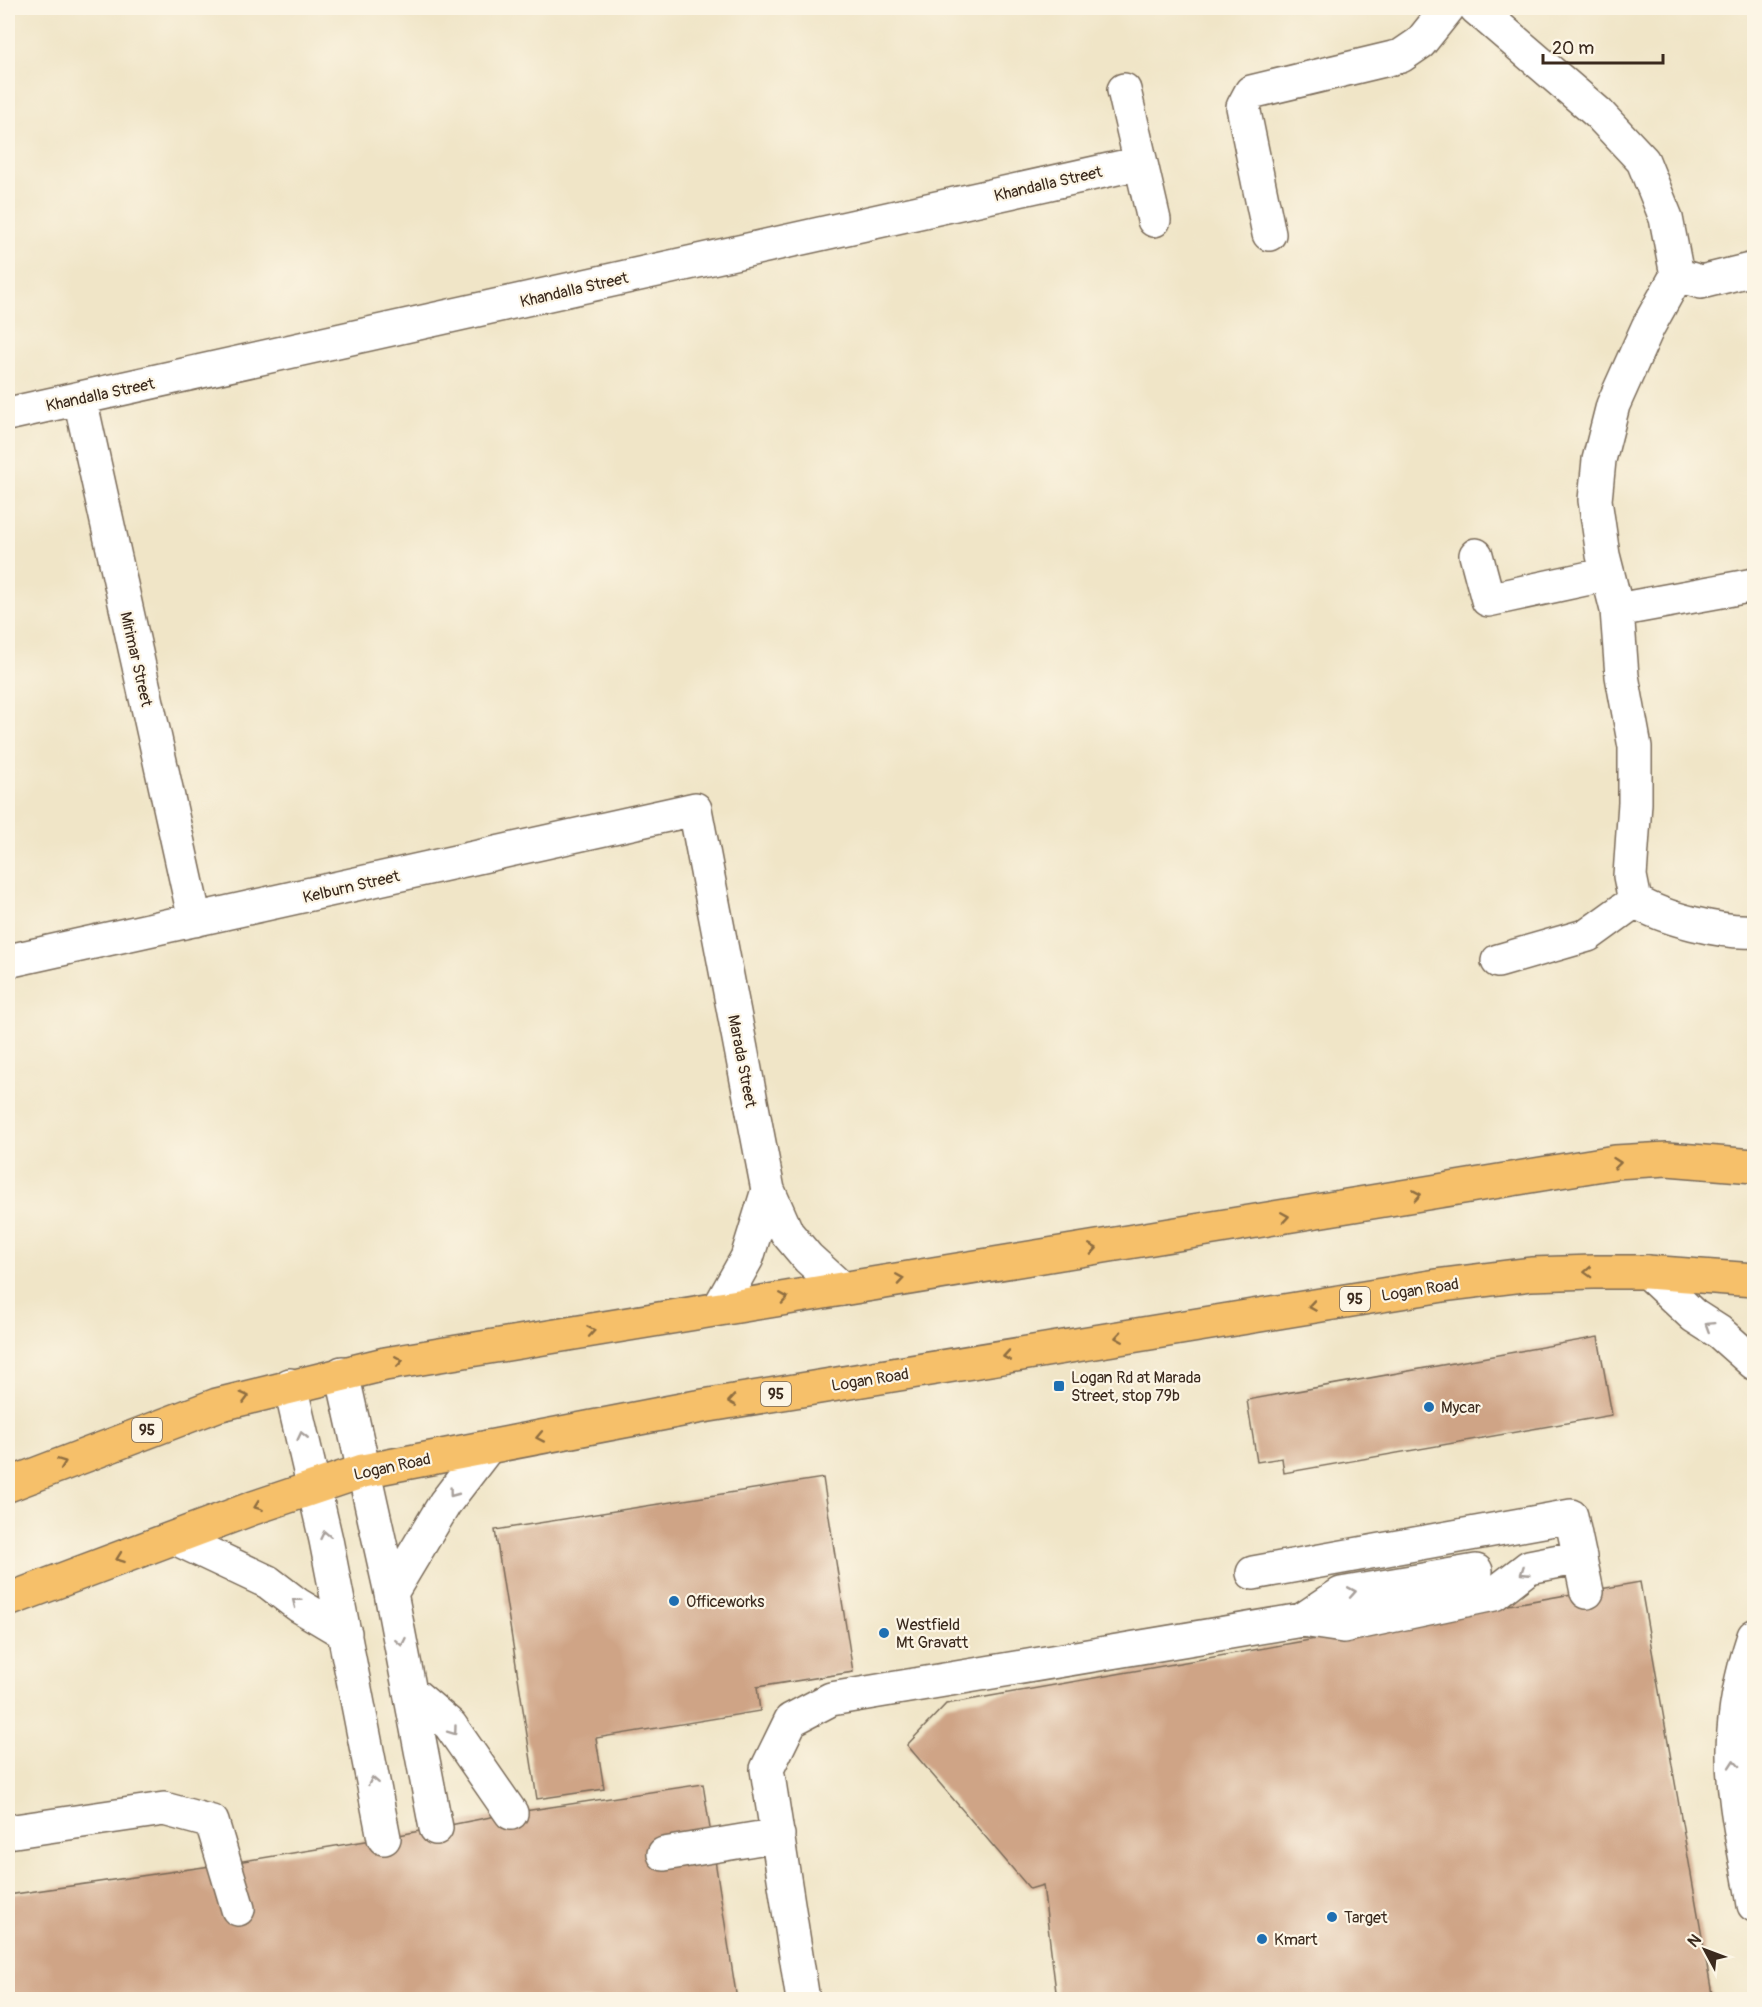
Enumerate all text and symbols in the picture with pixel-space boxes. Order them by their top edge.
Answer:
scale bar [1543,27,1663,65]
text: 20 m [1552,37,1594,60]
street label: Khandalla Street [992,162,1105,206]
street label: Khandalla Street [518,268,631,312]
street label: Khandalla Street [44,374,157,416]
street label: Mirimar Street [115,610,157,709]
street label: Kelburn Street [301,866,402,908]
street label: Marada Street [723,1013,761,1110]
one-way arrow [1612,1157,1621,1170]
one-way arrow [1411,1189,1421,1202]
one-way arrow [1280,1211,1290,1224]
one-way arrow [1088,1243,1097,1255]
one-way arrow [1584,1266,1593,1278]
one-way arrow [895,1274,905,1286]
street label: Logan Road [1380,1274,1460,1306]
road number: 95 [1340,1287,1370,1311]
one-way arrow [779,1292,788,1304]
one-way arrow [1307,1299,1317,1312]
one-way arrow [1705,1322,1715,1334]
one-way arrow [587,1325,596,1337]
one-way arrow [1114,1331,1124,1343]
one-way arrow [1002,1349,1012,1362]
one-way arrow [394,1356,403,1368]
street label: Logan Road [830,1364,910,1396]
place label: Logan Rd at Marada Street, stop 79b [1071,1368,1201,1406]
marker: Logan Rd at Marada Street, stop 79b [1052,1379,1066,1393]
road number: 95 [761,1382,791,1406]
one-way arrow [239,1392,250,1404]
one-way arrow [727,1395,736,1407]
place label: Mycar [1441,1398,1481,1418]
marker: Mycar [1422,1400,1436,1414]
road number: 95 [132,1418,162,1442]
one-way arrow [535,1430,545,1443]
one-way arrow [296,1431,309,1441]
street label: Logan Road [352,1449,433,1485]
one-way arrow [56,1458,67,1470]
one-way arrow [449,1487,460,1498]
one-way arrow [254,1498,264,1511]
one-way arrow [319,1530,332,1540]
one-way arrow [115,1551,126,1564]
one-way arrow [1520,1565,1530,1577]
one-way arrow [1347,1586,1357,1599]
place label: Officeworks [686,1592,764,1612]
marker: Officeworks [667,1594,681,1608]
one-way arrow [292,1599,303,1610]
place label: Westfield Mt Gravatt [896,1615,969,1653]
marker: Westfield Mt Gravatt [877,1626,891,1640]
one-way arrow [394,1637,407,1647]
one-way arrow [446,1724,457,1735]
one-way arrow [1728,1759,1741,1769]
one-way arrow [367,1776,380,1786]
place label: Target [1344,1908,1388,1928]
marker: Target [1325,1910,1339,1924]
north arrow [1675,1920,1735,1980]
place label: Kmart [1274,1930,1318,1950]
text: N [1683,1930,1706,1951]
marker: Kmart [1255,1932,1269,1946]

